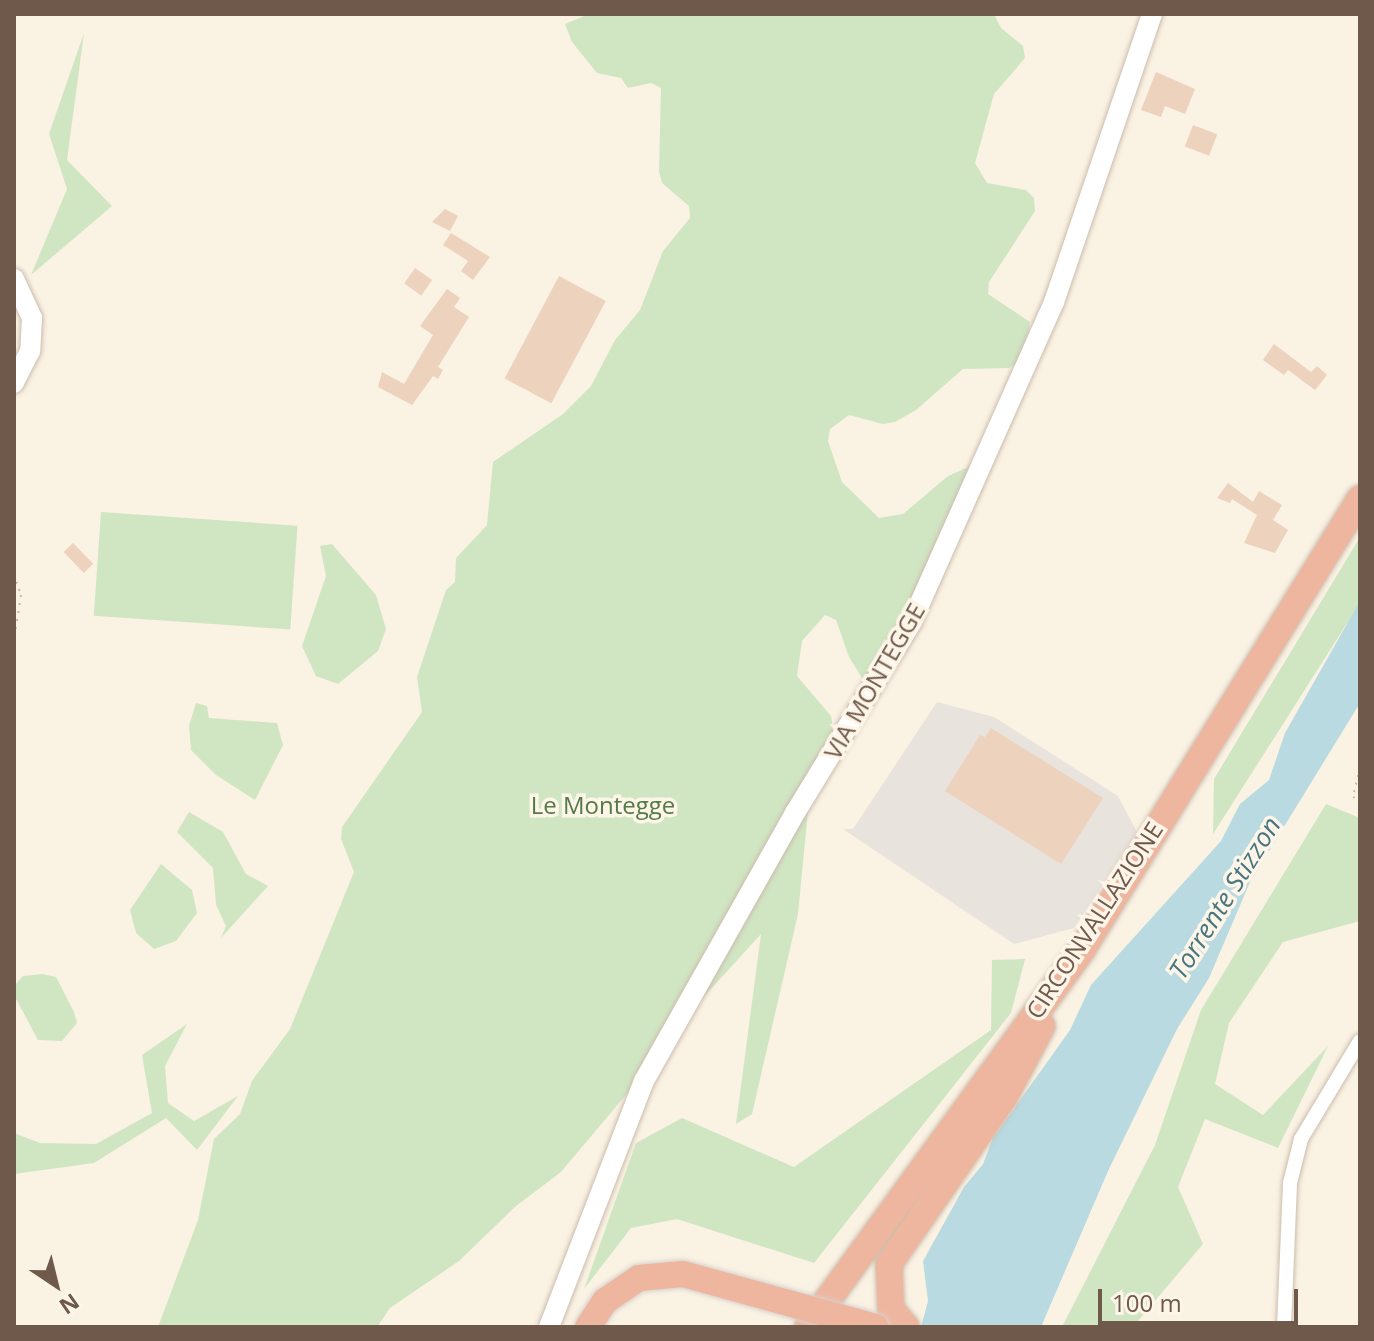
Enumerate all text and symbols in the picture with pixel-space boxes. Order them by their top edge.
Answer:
street label: VIA MONTEGGE [818,598,930,764]
park label: Le Montegge [531,791,675,819]
water label: Torrente Stizzon [1163,811,1287,985]
street label: CIRCONVALLAZIONE [1020,816,1168,1024]
north arrow [16,1245,96,1325]
scale bar [1102,1273,1302,1323]
text: 100 m [1112,1286,1182,1319]
text: N [54,1287,86,1322]

